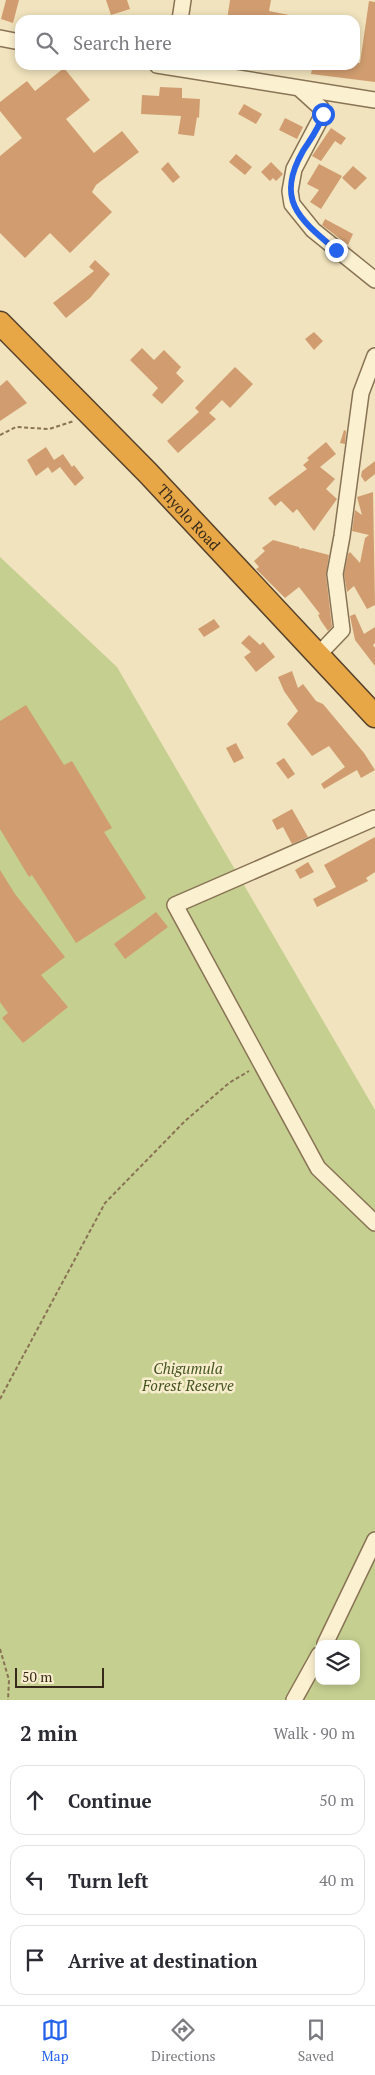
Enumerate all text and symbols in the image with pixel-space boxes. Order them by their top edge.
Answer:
search box [15,15,360,70]
icon: search [33,29,61,57]
text: Search here [73,30,172,55]
route start [312,103,335,126]
route end [325,239,348,262]
street label: Thyolo Road [153,480,225,554]
park label: Chigumula Forest Reserve [141,1358,234,1395]
map controls [315,1640,360,1685]
button: layers [315,1640,360,1685]
scale bar [15,1665,104,1688]
text: 50 m [22,1667,52,1686]
text: 2 min [20,1719,77,1747]
text: Walk · 90 m [274,1722,355,1744]
icon: ahead [21,1786,49,1814]
text: Continue [68,1788,152,1813]
text: 50 m [319,1789,354,1811]
icon: left [21,1866,49,1894]
text: Turn left [68,1868,149,1893]
text: 40 m [319,1869,354,1891]
icon: arrive [21,1946,49,1974]
text: Arrive at destination [68,1948,257,1973]
tab: Map [41,2016,69,2065]
tab: Directions [151,2016,216,2065]
tab: Saved [298,2016,334,2065]

